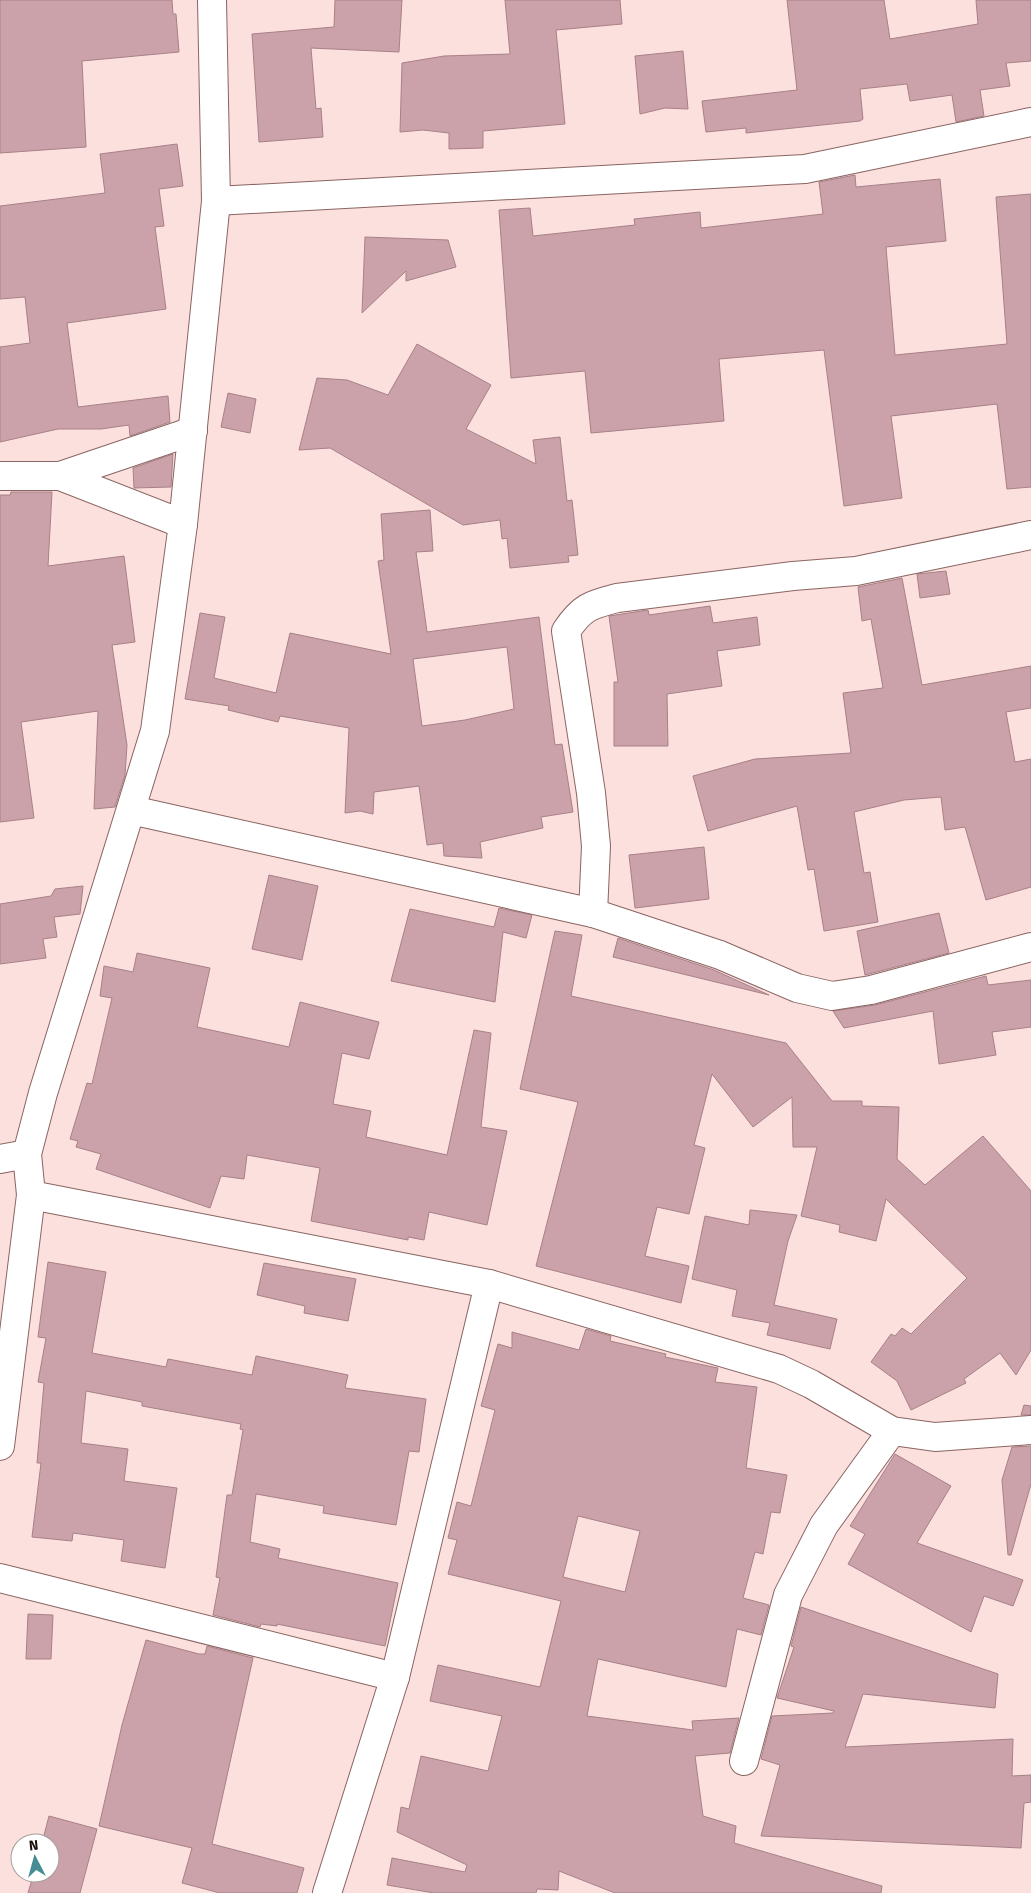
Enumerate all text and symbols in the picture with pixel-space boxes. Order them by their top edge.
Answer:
north arrow [10,1833,60,1883]
text: N [28,1837,39,1855]

